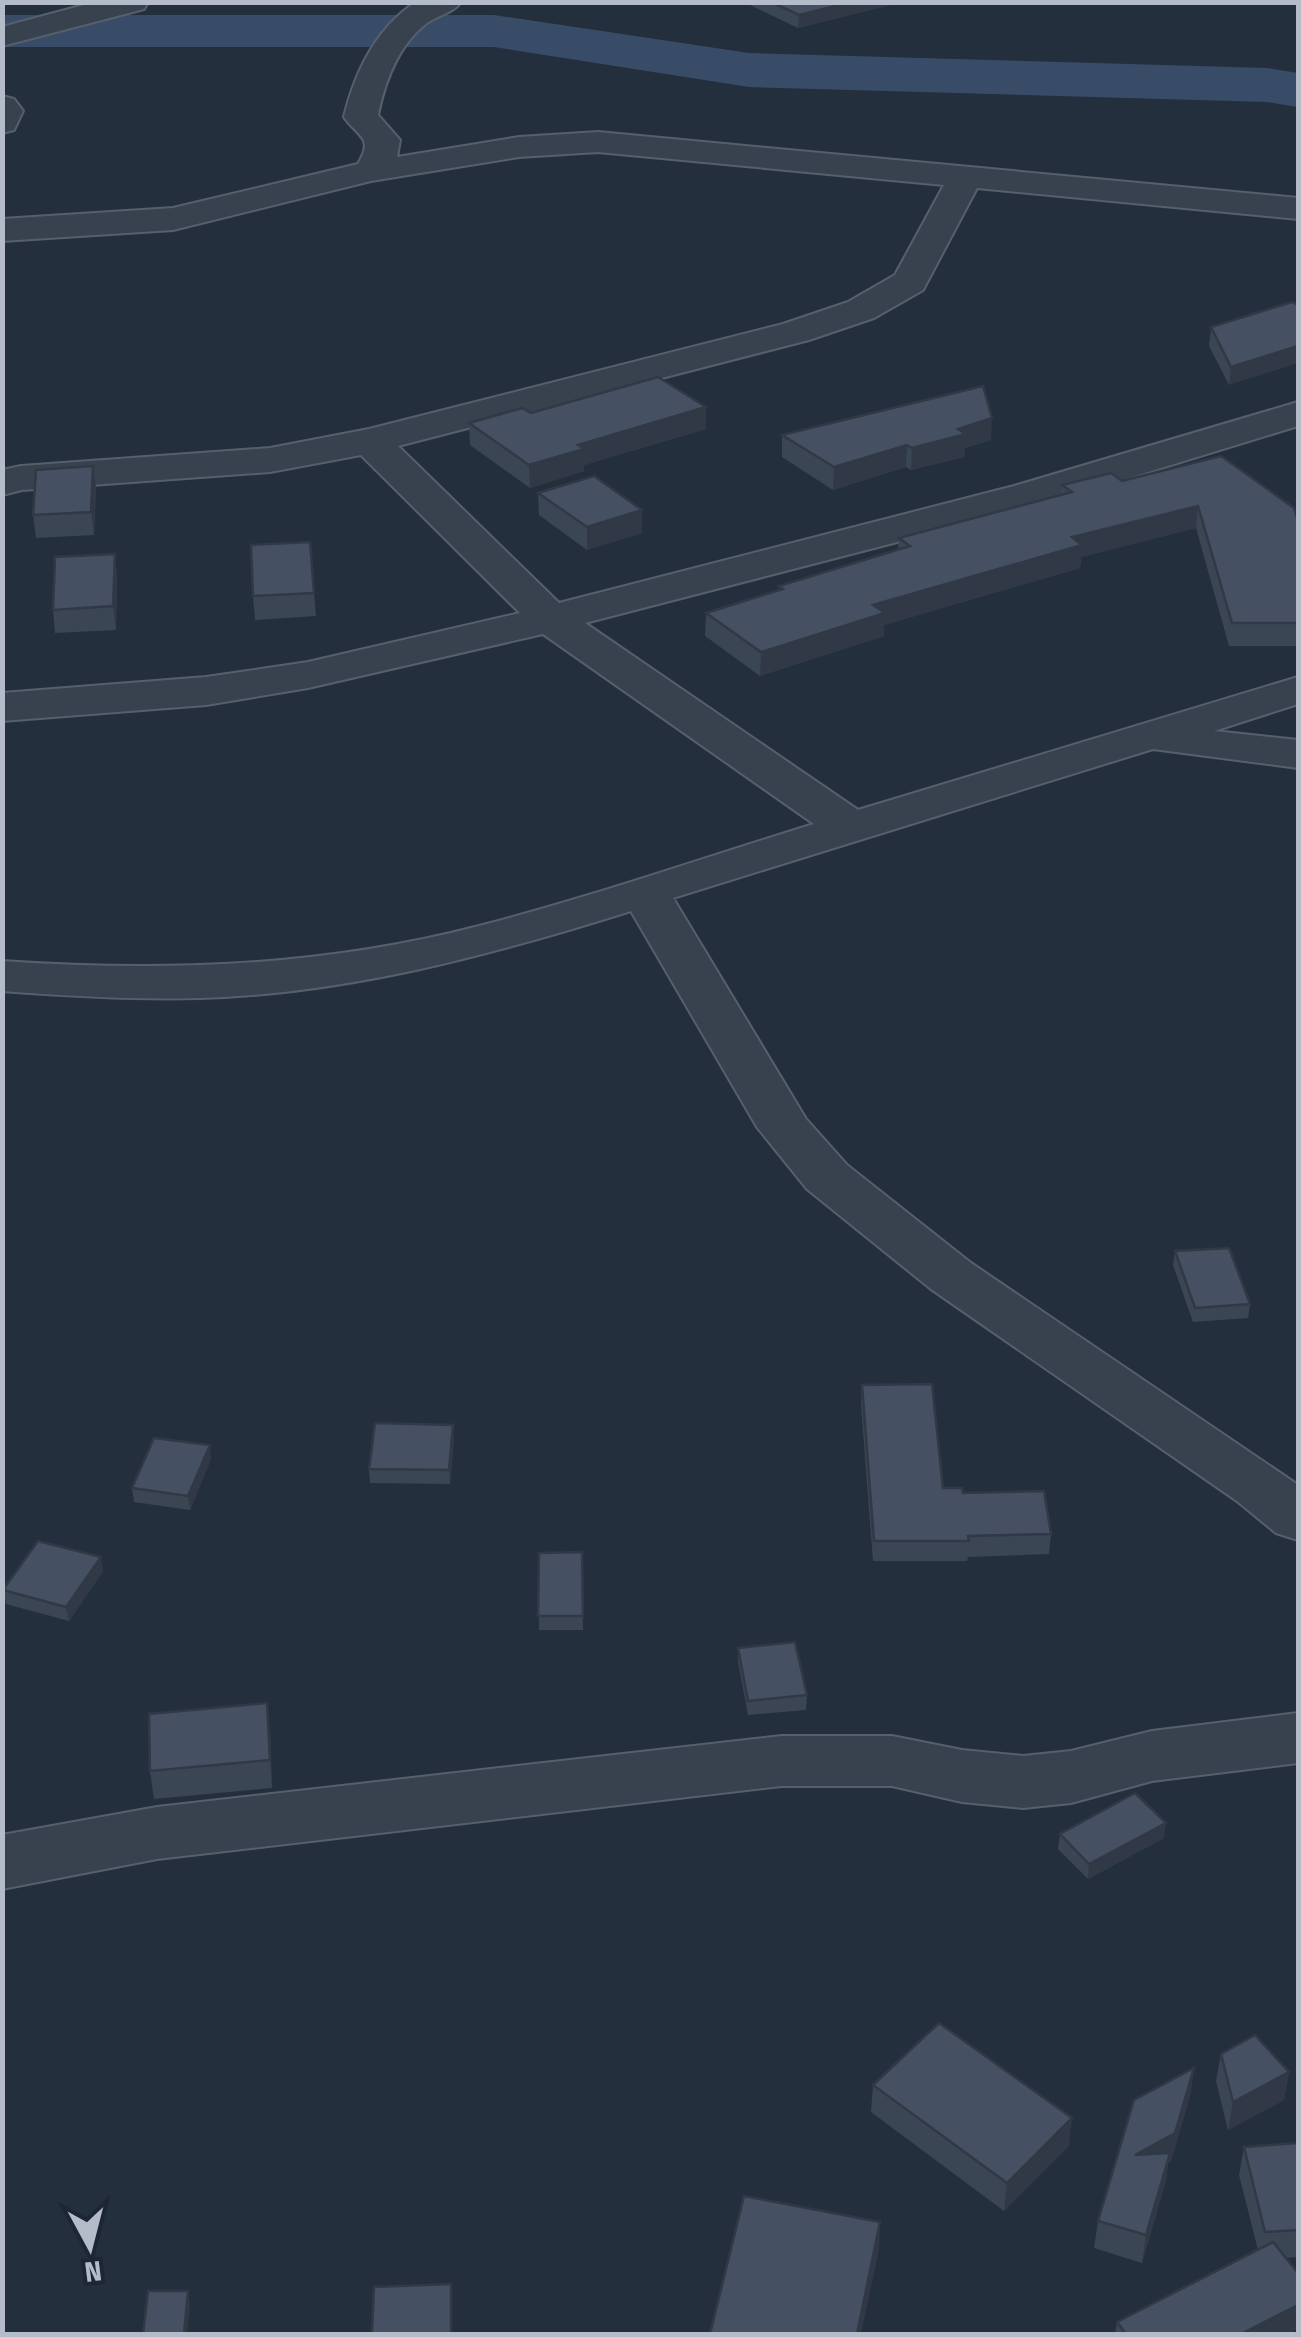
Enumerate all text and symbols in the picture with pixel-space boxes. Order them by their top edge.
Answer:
north arrow [40,2197,140,2297]
text: N [83,2254,103,2289]

